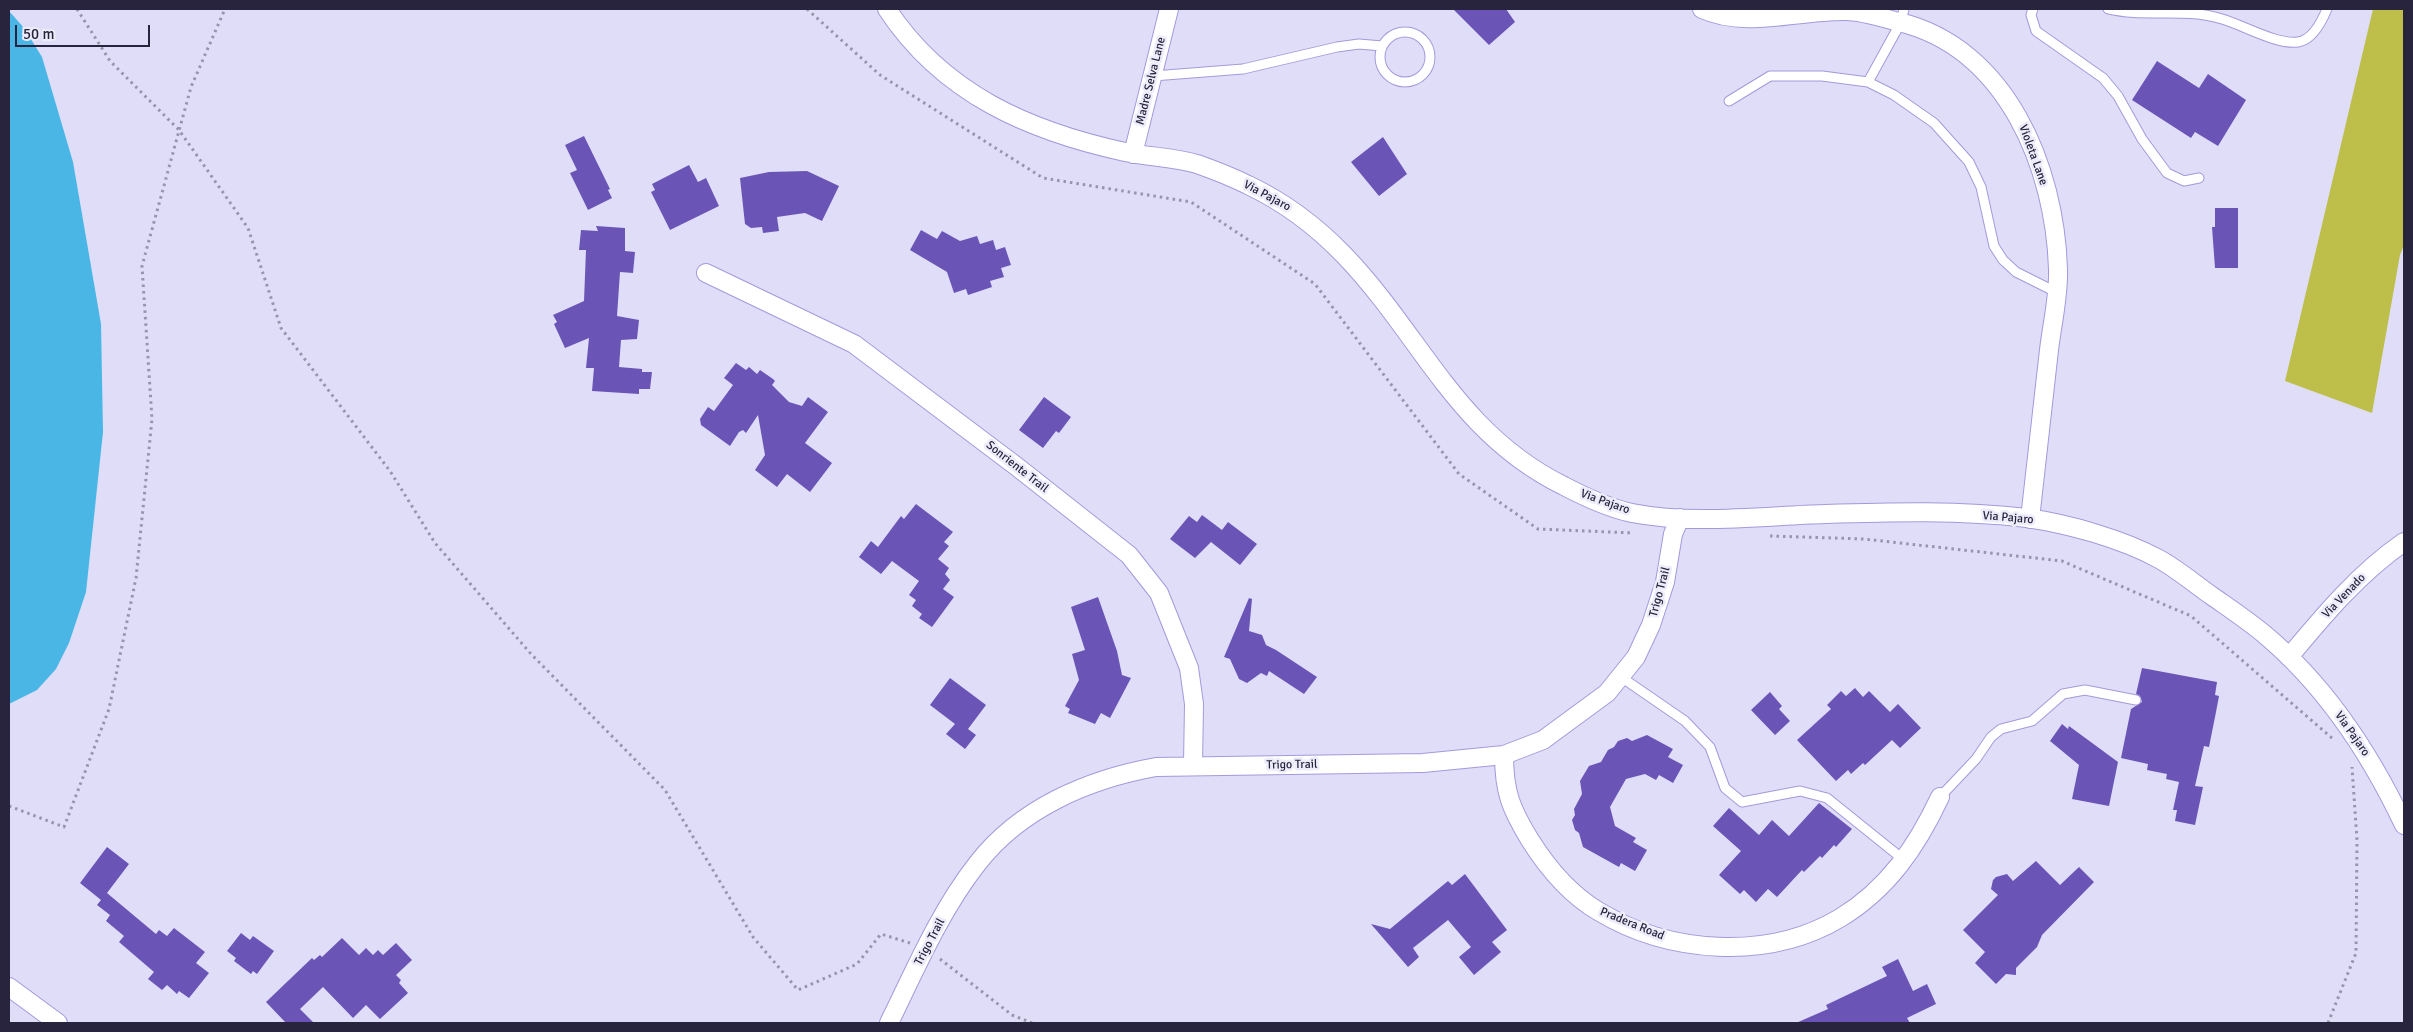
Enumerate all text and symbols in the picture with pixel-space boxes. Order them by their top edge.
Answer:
scale bar [18,15,152,47]
text: 50 m [23,25,54,43]
street label: Madre Selva Lane [1133,36,1169,126]
street label: Violeta Lane [2015,123,2051,187]
street label: Via Pajaro [1241,178,1293,214]
street label: Sonriente Trail [983,438,1051,496]
street label: Via Pajaro [1578,486,1632,518]
street label: Via Pajaro [1982,509,2034,527]
street label: Trigo Trail [1646,566,1674,618]
street label: Via Venado [2319,571,2369,621]
street label: Via Pajaro [2331,709,2373,759]
street label: Trigo Trail [1266,757,1318,773]
street label: Pradera Road [1598,905,1666,943]
street label: Trigo Trail [912,916,948,968]

